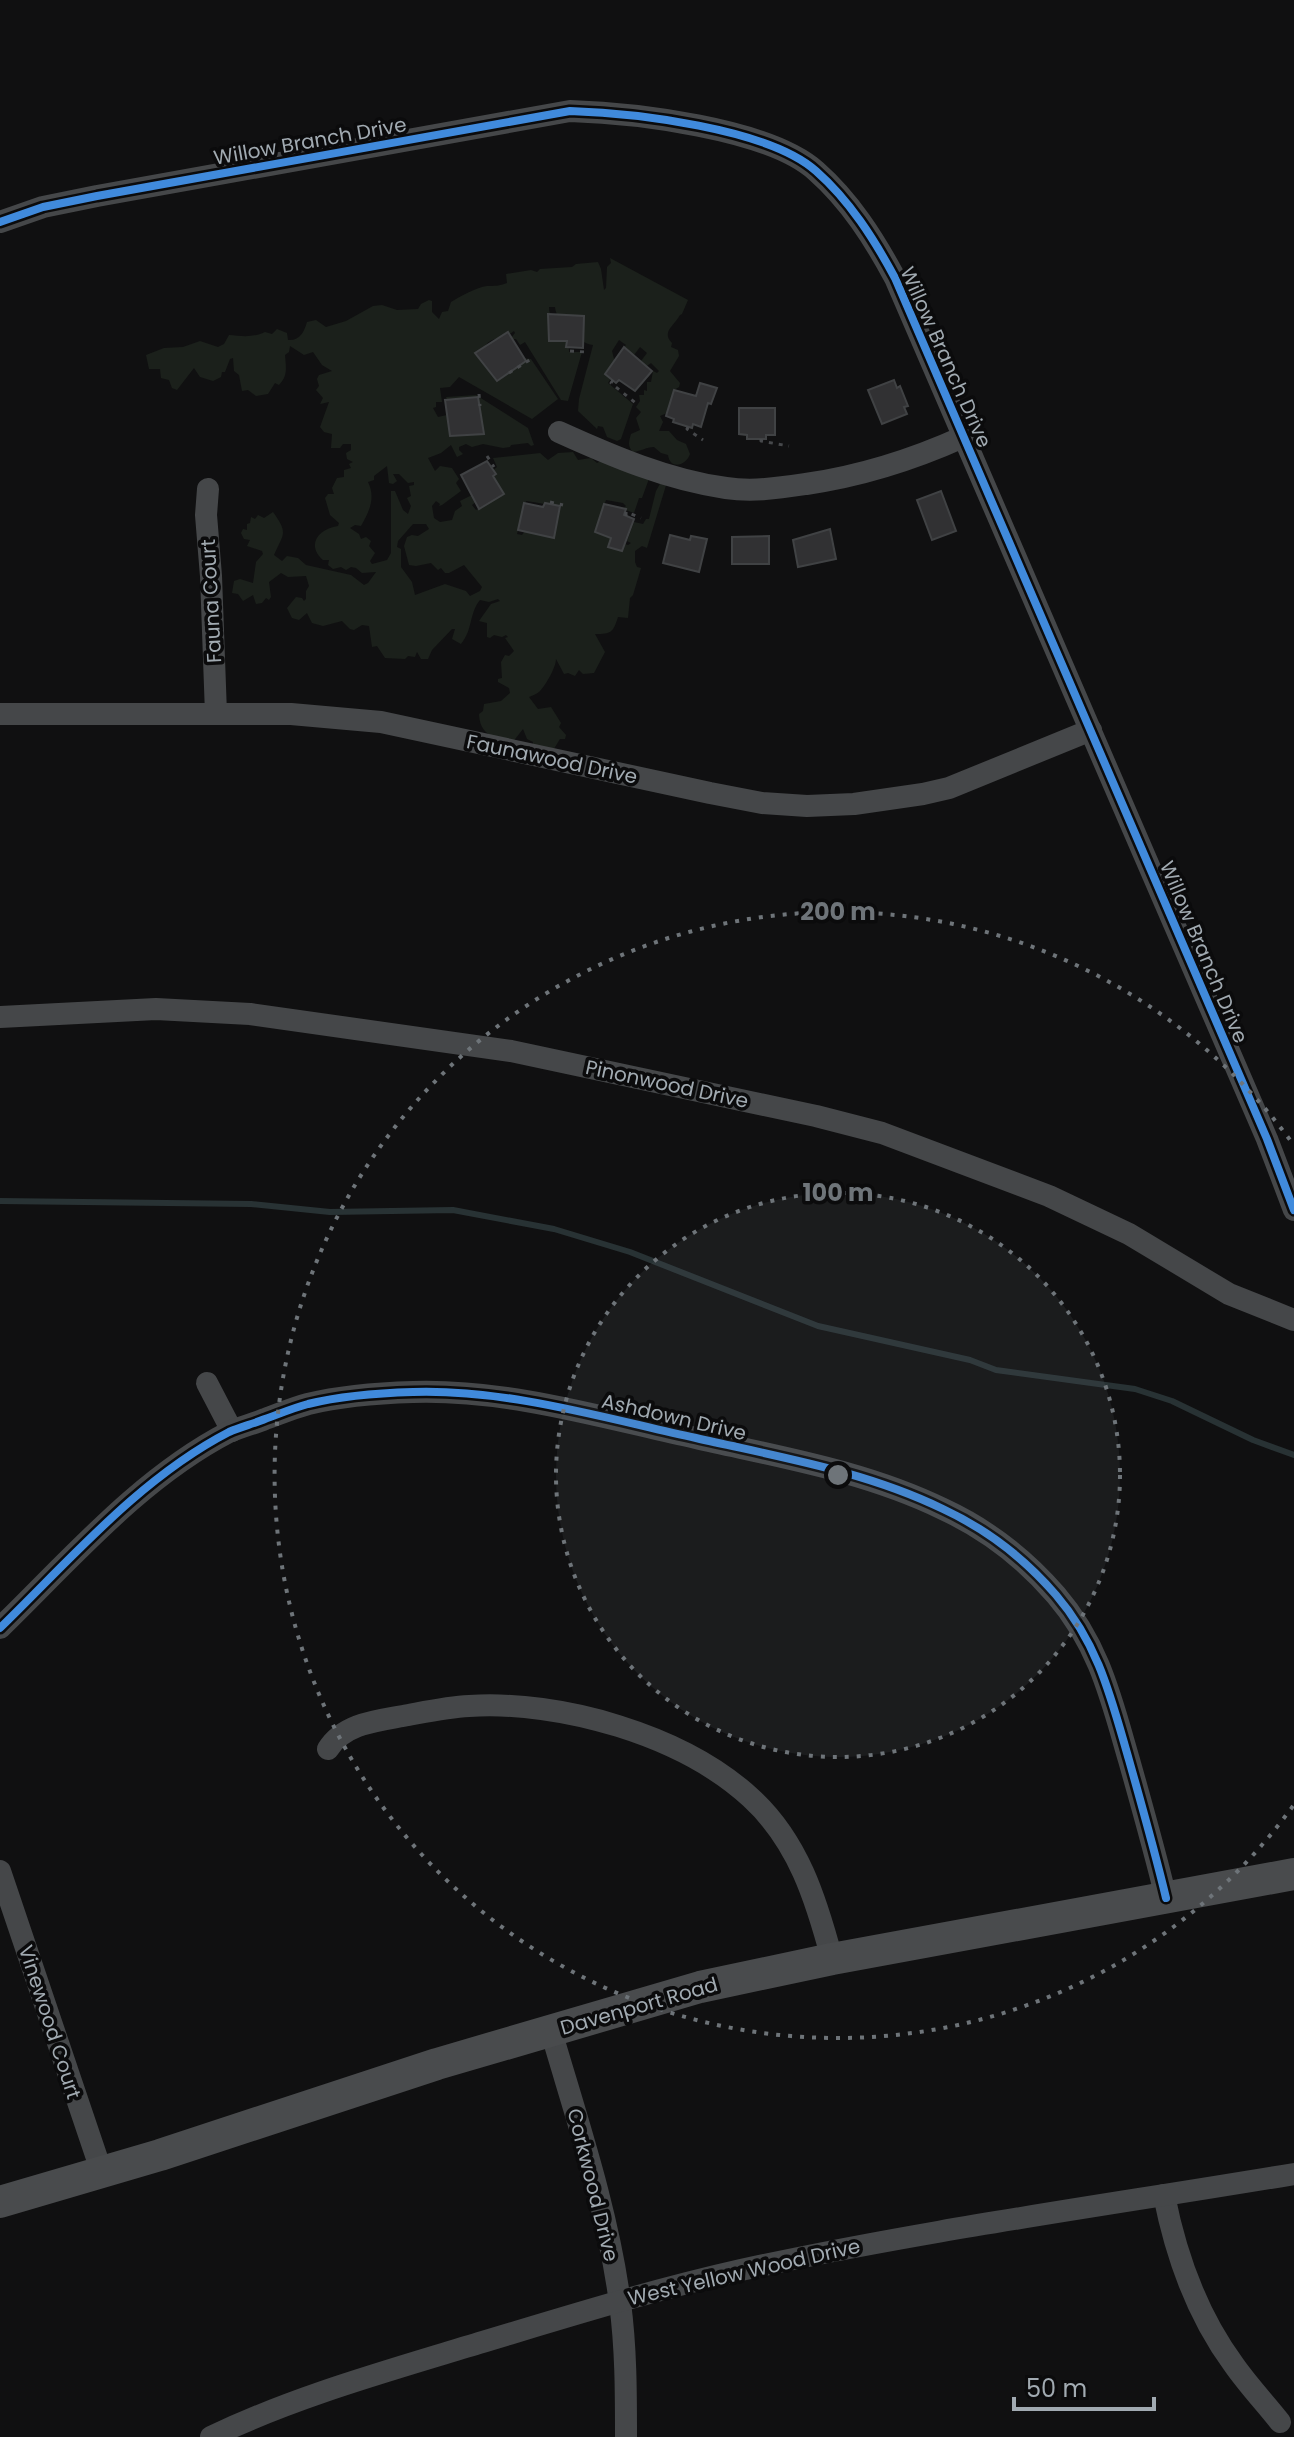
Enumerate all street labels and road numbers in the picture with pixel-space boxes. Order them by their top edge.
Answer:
street label: Willow Branch Drive [211,110,409,172]
street label: Willow Branch Drive [893,262,999,452]
street label: Fauna Court [194,538,228,664]
street label: Faunawood Drive [464,727,640,791]
street label: Willow Branch Drive [1153,857,1255,1047]
street label: Pinonwood Drive [583,1053,751,1115]
street label: Ashdown Drive [599,1387,749,1447]
street label: Vinewood Court [12,1941,88,2103]
street label: Davenport Road [557,1970,721,2042]
street label: Corkwood Drive [560,2105,626,2265]
street label: West Yellow Wood Drive [625,2232,863,2312]

